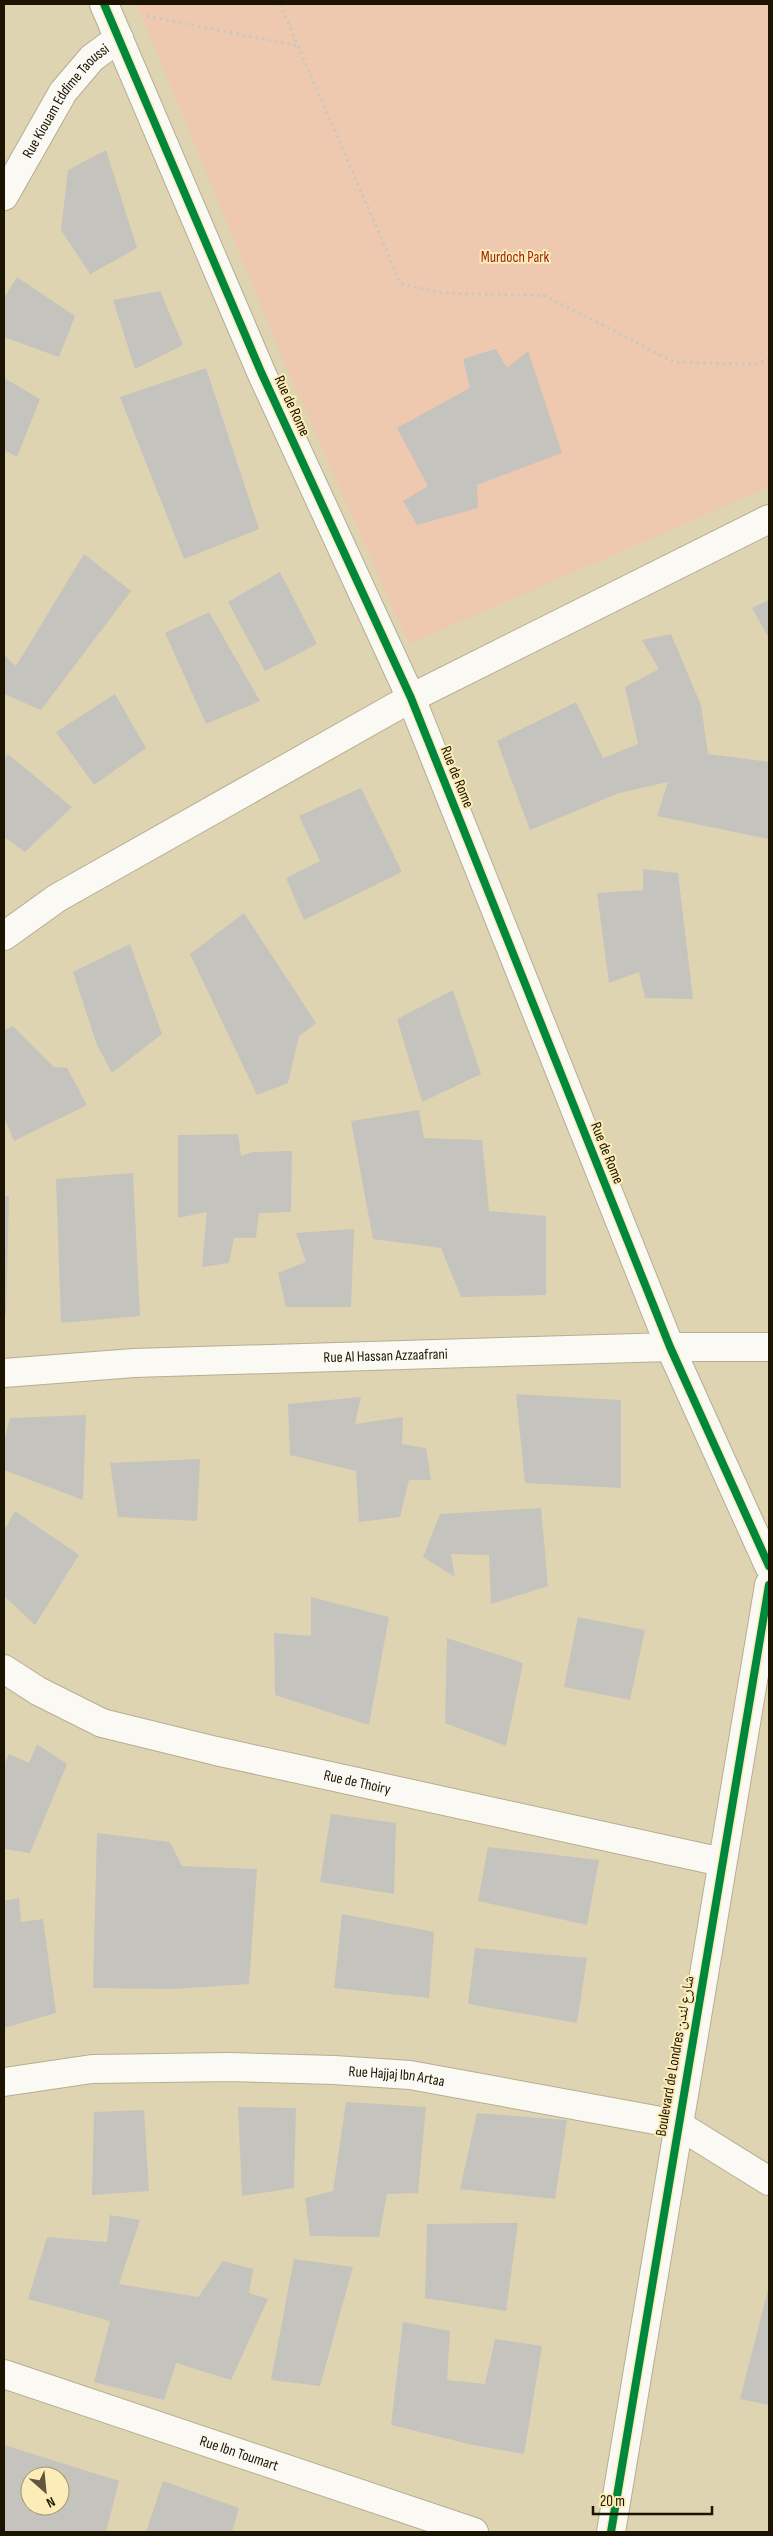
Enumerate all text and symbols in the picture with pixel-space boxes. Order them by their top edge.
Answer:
street label: Rue Kiouam Eddime Taoussi [18,39,113,162]
park label: Murdoch Park [481,248,550,267]
street label: Rue de Rome [270,373,314,439]
street label: Rue de Rome [436,743,478,811]
street label: Rue de Rome [586,1119,628,1187]
street label: Rue Al Hassan Azzaafrani [323,1344,448,1367]
street label: Rue de Thoiry [322,1765,393,1799]
street label: Boulevard de Londres شارع لندن [651,1974,699,2138]
street label: Rue Hajjaj Ibn Artaa [348,2061,447,2091]
street label: Rue Ibn Toumart [197,2431,281,2475]
north arrow [20,2466,70,2516]
scale bar [593,2484,712,2516]
text: 20 m [600,2492,625,2511]
text: N [43,2493,58,2511]

